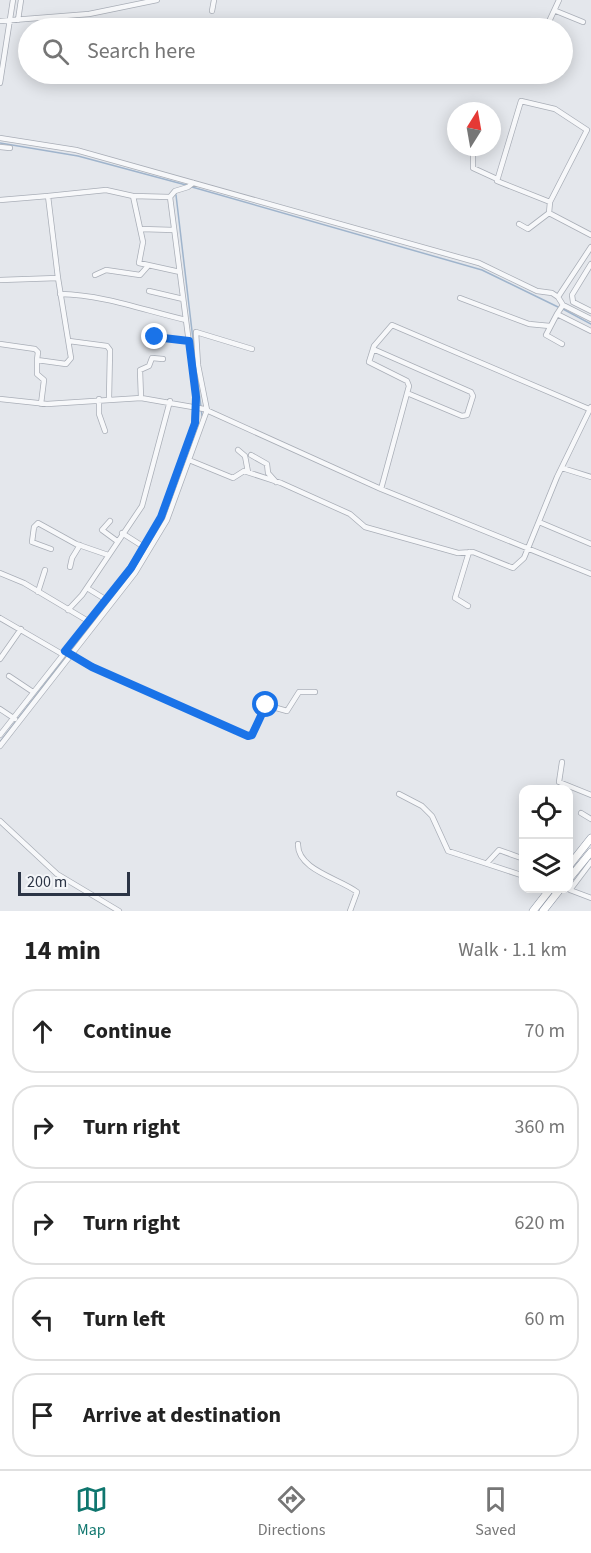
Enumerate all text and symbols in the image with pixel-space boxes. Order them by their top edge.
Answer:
search box [18,18,573,84]
icon: search [39,35,72,68]
text: Search here [87,35,195,67]
north arrow [447,102,501,156]
route end [141,323,167,349]
route start [252,691,278,717]
map controls [519,785,573,893]
button: locate [519,785,573,839]
button: layers [519,839,573,893]
scale bar [18,869,130,896]
text: 200 m [27,871,67,893]
text: 14 min [24,932,101,969]
text: Walk · 1.1 km [458,936,567,964]
icon: ahead [26,1015,59,1048]
text: Continue [83,1015,172,1047]
text: 70 m [525,1017,565,1045]
icon: right [26,1111,59,1144]
text: Turn right [83,1111,180,1143]
text: 360 m [515,1113,565,1141]
icon: right [26,1207,59,1240]
text: Turn right [83,1207,180,1239]
text: 620 m [515,1209,565,1237]
icon: left [26,1303,59,1336]
text: Turn left [83,1303,165,1335]
text: 60 m [525,1305,565,1333]
icon: arrive [26,1399,59,1432]
text: Arrive at destination [83,1399,281,1431]
tab: Map [75,1483,108,1541]
tab: Directions [258,1483,325,1541]
tab: Saved [475,1483,516,1541]

